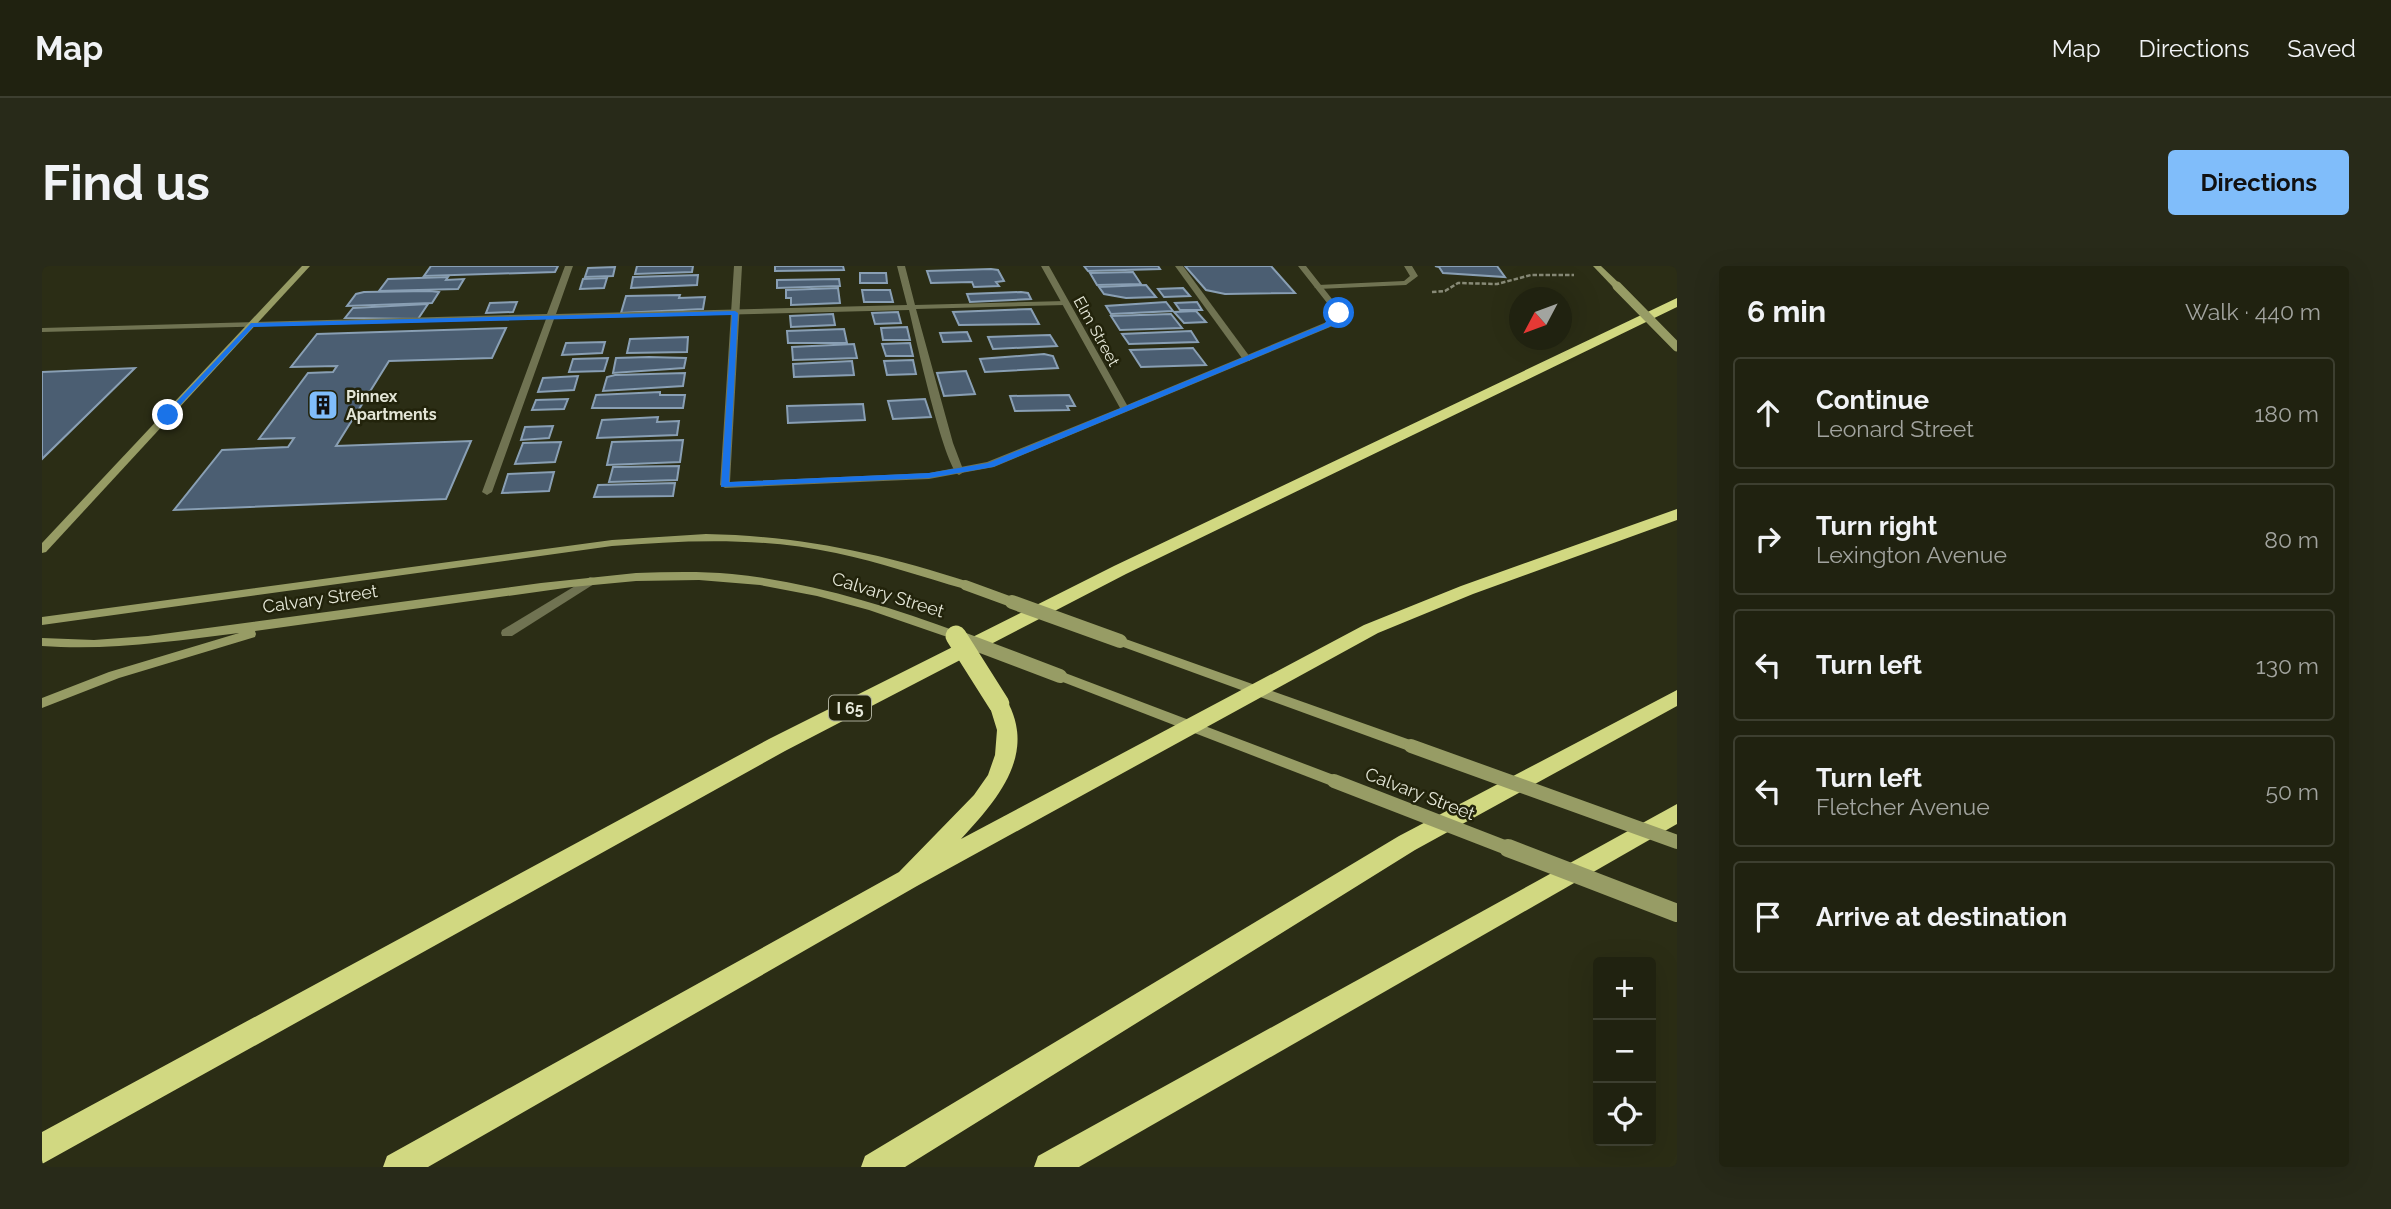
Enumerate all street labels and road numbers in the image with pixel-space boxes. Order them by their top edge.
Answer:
street label: Elm Street [1070,293,1124,370]
street label: Calvary Street [830,568,947,622]
street label: Calvary Street [261,580,379,617]
road number: I 65 [829,696,871,720]
street label: Calvary Street [1362,763,1478,824]

